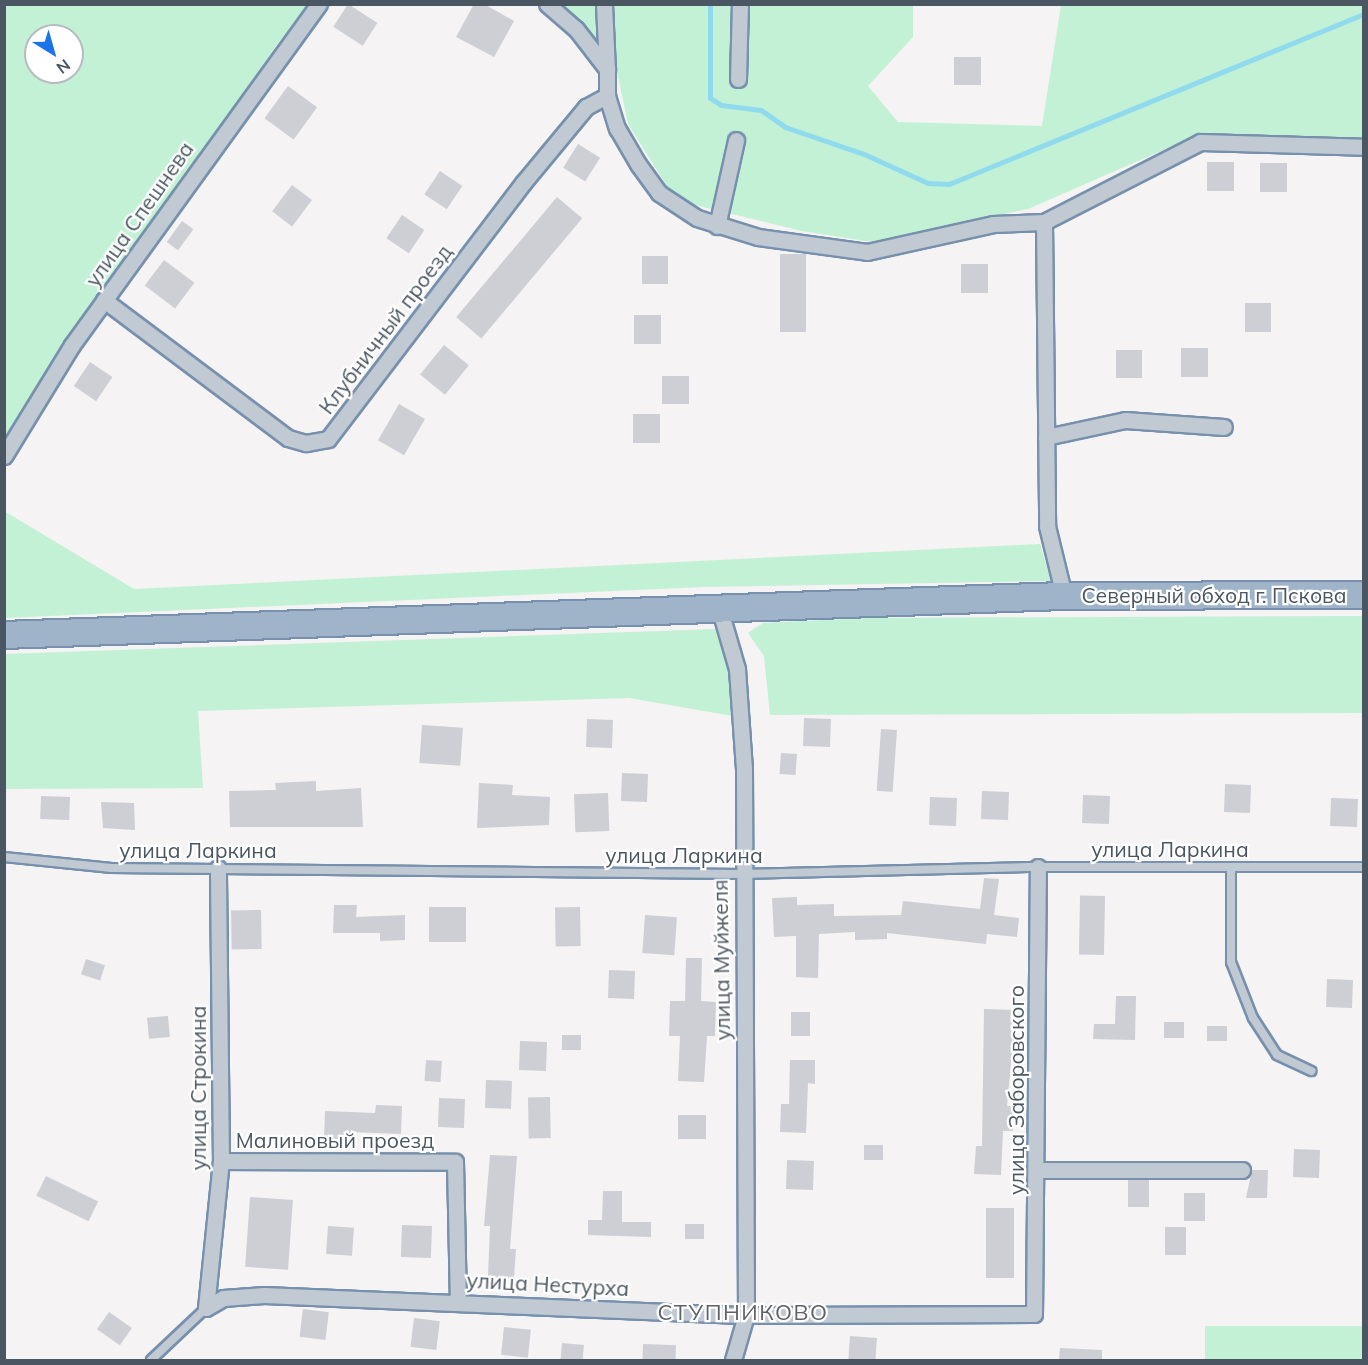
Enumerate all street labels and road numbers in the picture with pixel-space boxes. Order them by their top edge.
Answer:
street label: улица Спешнева [80,137,198,291]
street label: Клубничный проезд [313,239,457,419]
street label: Северный обход г. Пскова [1081,582,1347,608]
street label: улица Ларкина [1091,836,1249,862]
street label: улица Ларкина [119,837,277,863]
street label: улица Ларкина [605,842,763,868]
street label: улица Муйжеля [707,879,735,1041]
street label: улица Заборовского [1003,985,1029,1195]
street label: улица Строкина [185,1006,211,1170]
street label: Малиновый проезд [236,1127,434,1153]
street label: улица Нестурха [466,1267,630,1301]

